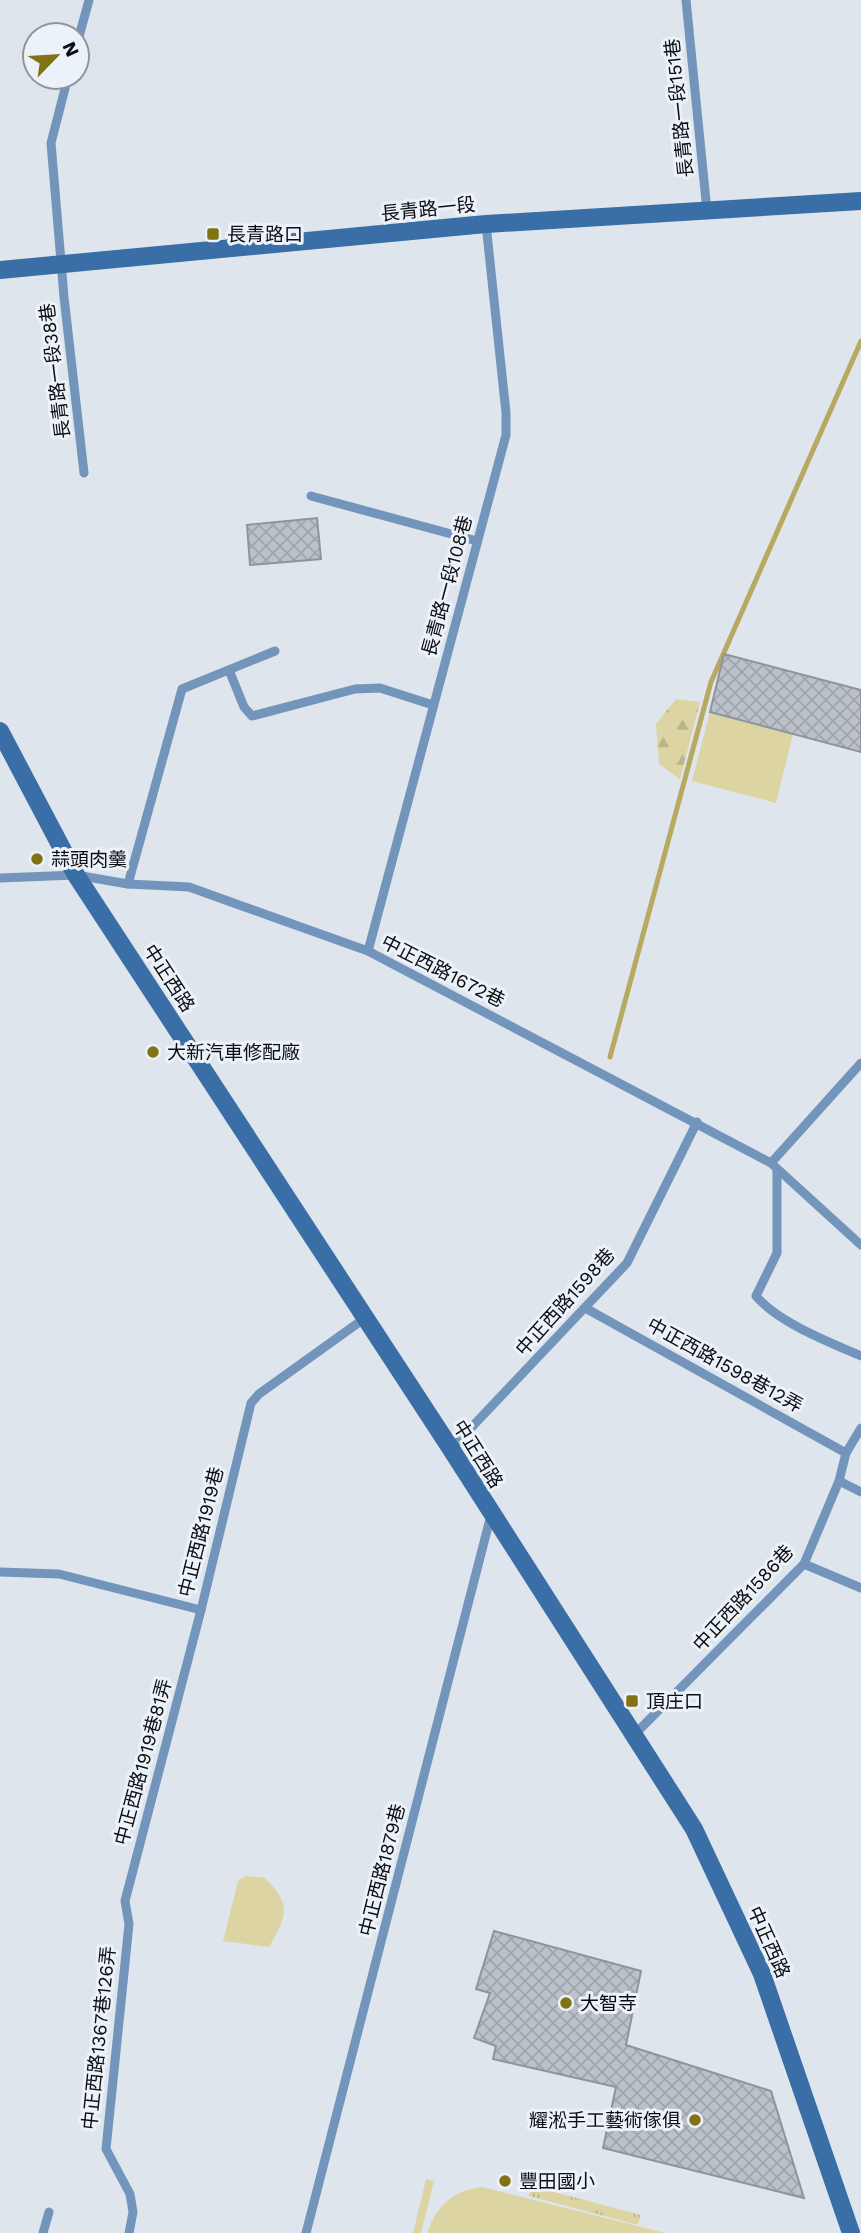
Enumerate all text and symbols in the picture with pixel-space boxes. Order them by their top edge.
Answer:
north arrow [21,21,91,91]
street label: 長青路一段151巷 [660,37,698,179]
text: N [58,38,84,60]
street label: 長青路一段 [380,193,476,225]
place label: 長青路口 [227,223,303,246]
marker: 長青路口 [205,226,221,242]
street label: 長青路一段38巷 [35,302,75,440]
street label: 長青路一段108巷 [417,513,477,659]
place label: 蒜頭肉羹 [51,848,127,871]
marker: 蒜頭肉羹 [29,851,45,867]
street label: 中正西路1672巷 [377,930,509,1012]
street label: 中正西路 [139,940,199,1016]
place label: 大新汽車修配廠 [167,1041,300,1064]
marker: 大新汽車修配廠 [145,1044,161,1060]
street label: 中正西路1598巷 [511,1243,619,1361]
street label: 中正西路1598巷12弄 [643,1313,807,1417]
street label: 中正西路 [448,1416,508,1492]
street label: 中正西路1919巷 [174,1465,228,1599]
street label: 中正西路1586巷 [688,1540,798,1656]
street label: 中正西路1919巷81弄 [110,1676,176,1848]
place label: 頂庄口 [646,1690,703,1713]
marker: 頂庄口 [624,1693,640,1709]
street label: 中正西路1879巷 [354,1801,410,1939]
street label: 中正西路 [743,1903,795,1981]
street label: 中正西路1367巷126弄 [78,1945,120,2131]
place label: 大智寺 [580,1992,637,2015]
marker: 大智寺 [558,1995,574,2011]
place label: 耀淞手工藝術傢俱 [529,2109,681,2132]
marker: 耀淞手工藝術傢俱 [687,2112,703,2128]
place label: 豐田國小 [519,2170,595,2193]
marker: 豐田國小 [497,2173,513,2189]

